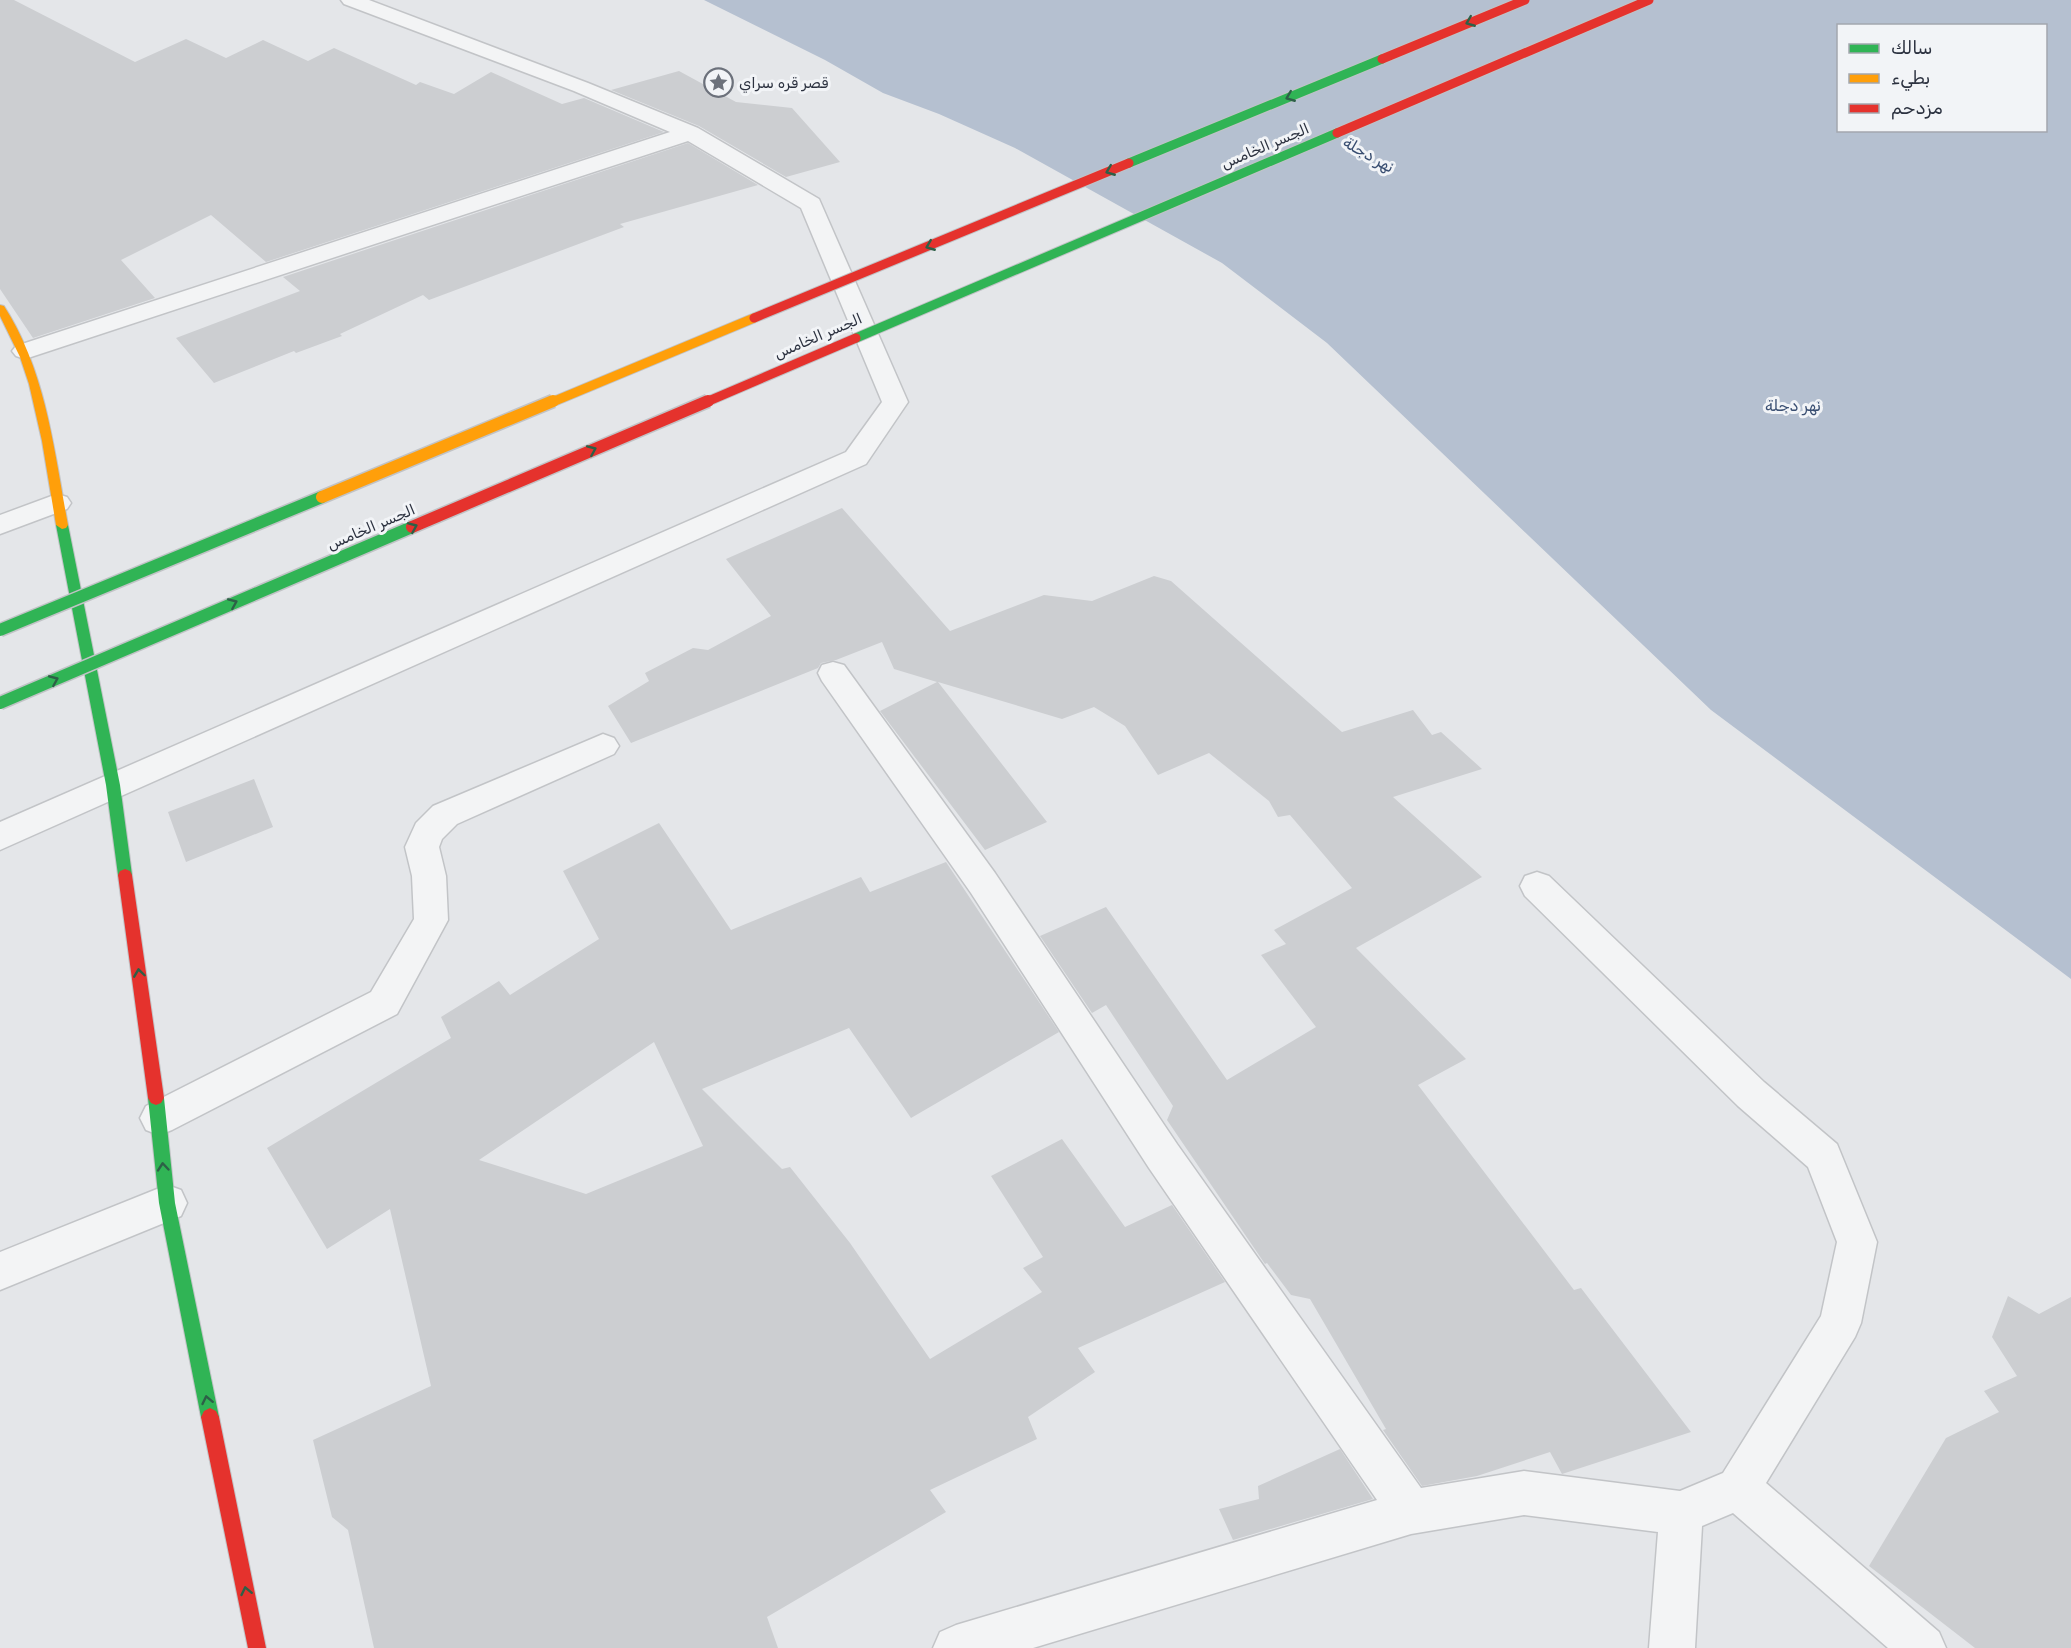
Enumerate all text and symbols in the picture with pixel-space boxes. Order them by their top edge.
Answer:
one-way arrow [1466,15,1477,27]
legend [1837,24,2047,132]
text: سالك [1891,37,1932,59]
place icon: قصر قره سراي [702,67,734,99]
text: بطيء [1891,67,1930,91]
place label: قصر قره سراي [739,74,828,93]
one-way arrow [1286,90,1297,102]
text: مزدحم [1891,97,1943,120]
street label: الجسر الخامس [1218,119,1312,173]
water label: نهر دجلة [1339,132,1398,178]
one-way arrow [1105,164,1116,176]
one-way arrow [925,239,936,251]
street label: الجسر الخامس [771,309,865,363]
water label: نهر دجلة [1765,396,1821,416]
one-way arrow [586,446,597,458]
street label: الجسر الخامس [324,500,418,554]
one-way arrow [406,522,417,534]
one-way arrow [227,598,238,610]
one-way arrow [47,675,58,687]
one-way arrow [134,969,146,978]
one-way arrow [157,1162,170,1171]
one-way arrow [201,1395,214,1405]
one-way arrow [240,1586,253,1596]

